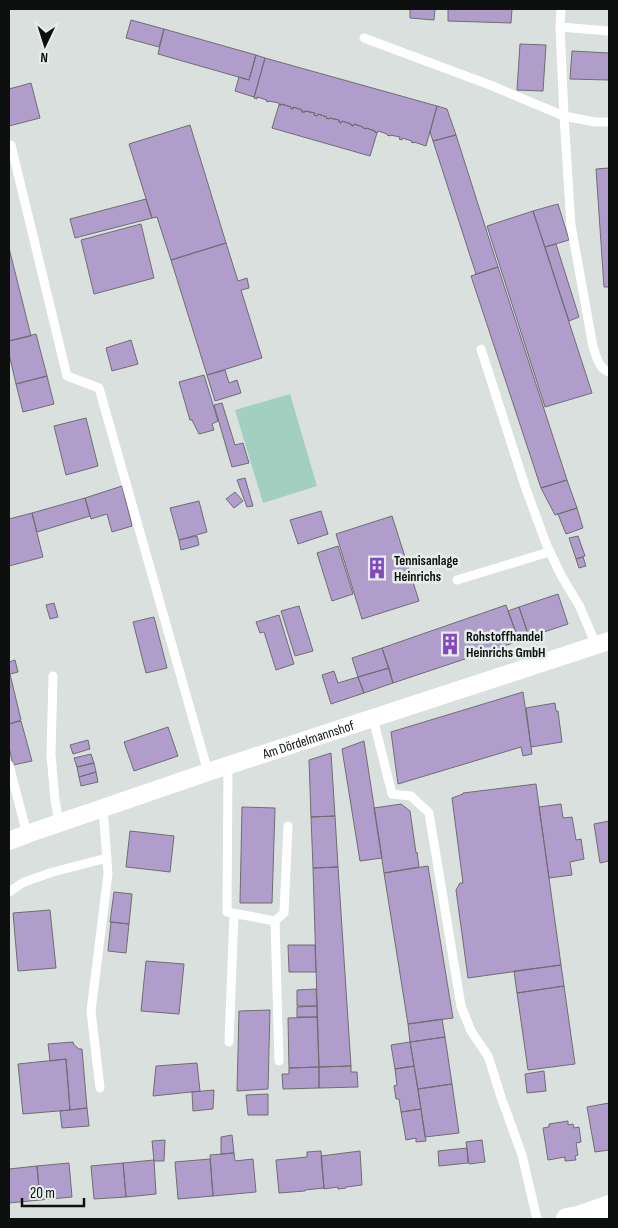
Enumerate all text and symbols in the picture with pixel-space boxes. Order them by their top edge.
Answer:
north arrow [20,20,70,70]
text: N [40,49,48,66]
place label: Tennisanlage Heinrichs [394,552,458,585]
building icon: Tennisanlage Heinrichs [364,555,390,581]
place label: Rohstoffhandel Heinrichs GmbH [466,628,546,661]
building icon: Rohstoffhandel Heinrichs GmbH [437,631,463,657]
street label: Am Dördelmannshof [259,717,357,763]
scale bar [22,1176,85,1208]
text: 20 m [30,1184,55,1203]

